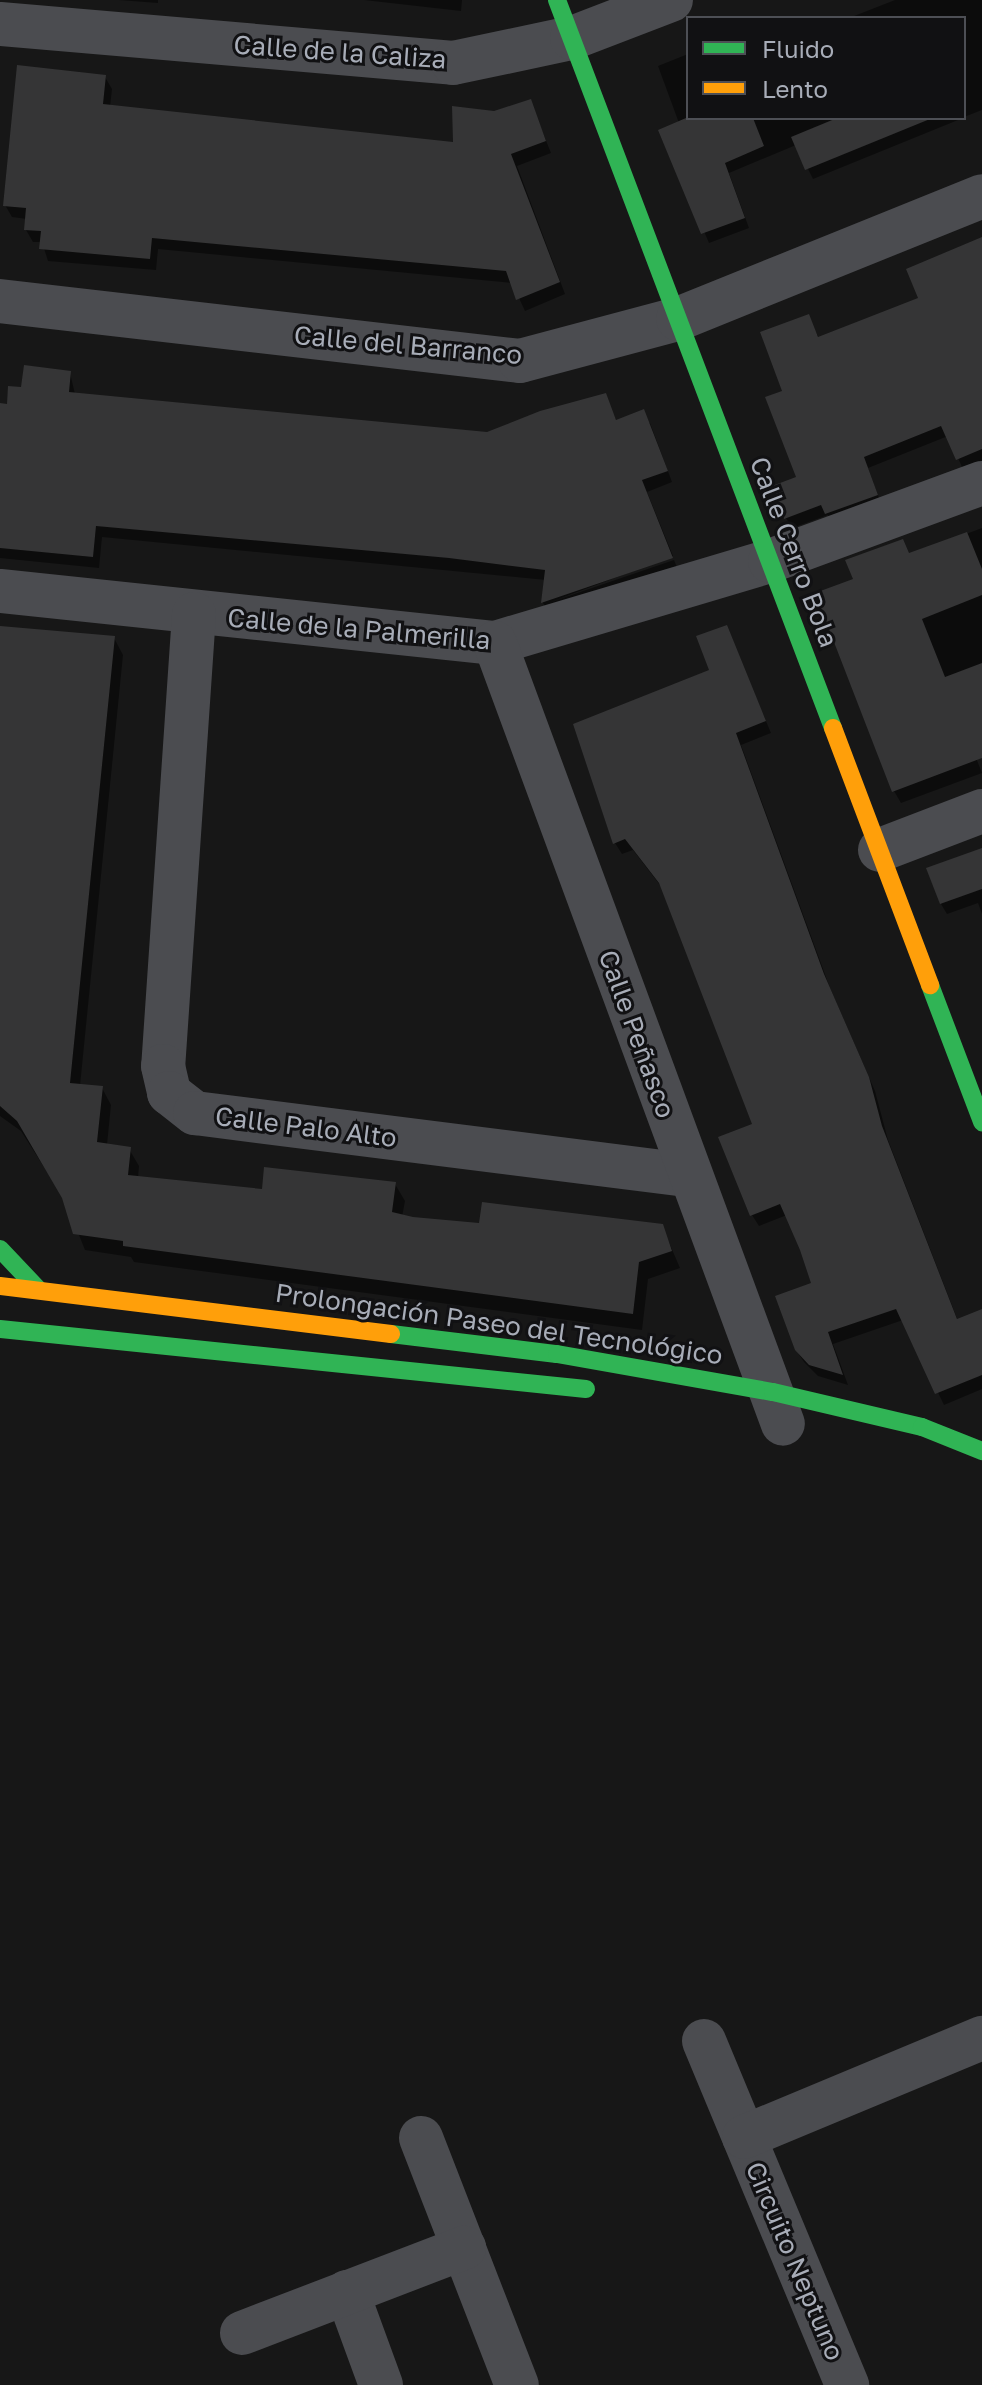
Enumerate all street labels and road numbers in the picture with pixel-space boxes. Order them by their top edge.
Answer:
street label: Calle de la Caliza [233,29,447,75]
street label: Calle del Barranco [293,319,523,371]
street label: Calle Cerro Bola [743,452,845,652]
street label: Calle de la Palmerilla [226,602,492,656]
street label: Calle Peñasco [592,946,682,1122]
street label: Calle Palo Alto [213,1100,399,1154]
street label: Prolongación Paseo del Tecnológico [273,1277,725,1371]
street label: Circuito Neptuno [739,2157,851,2365]

